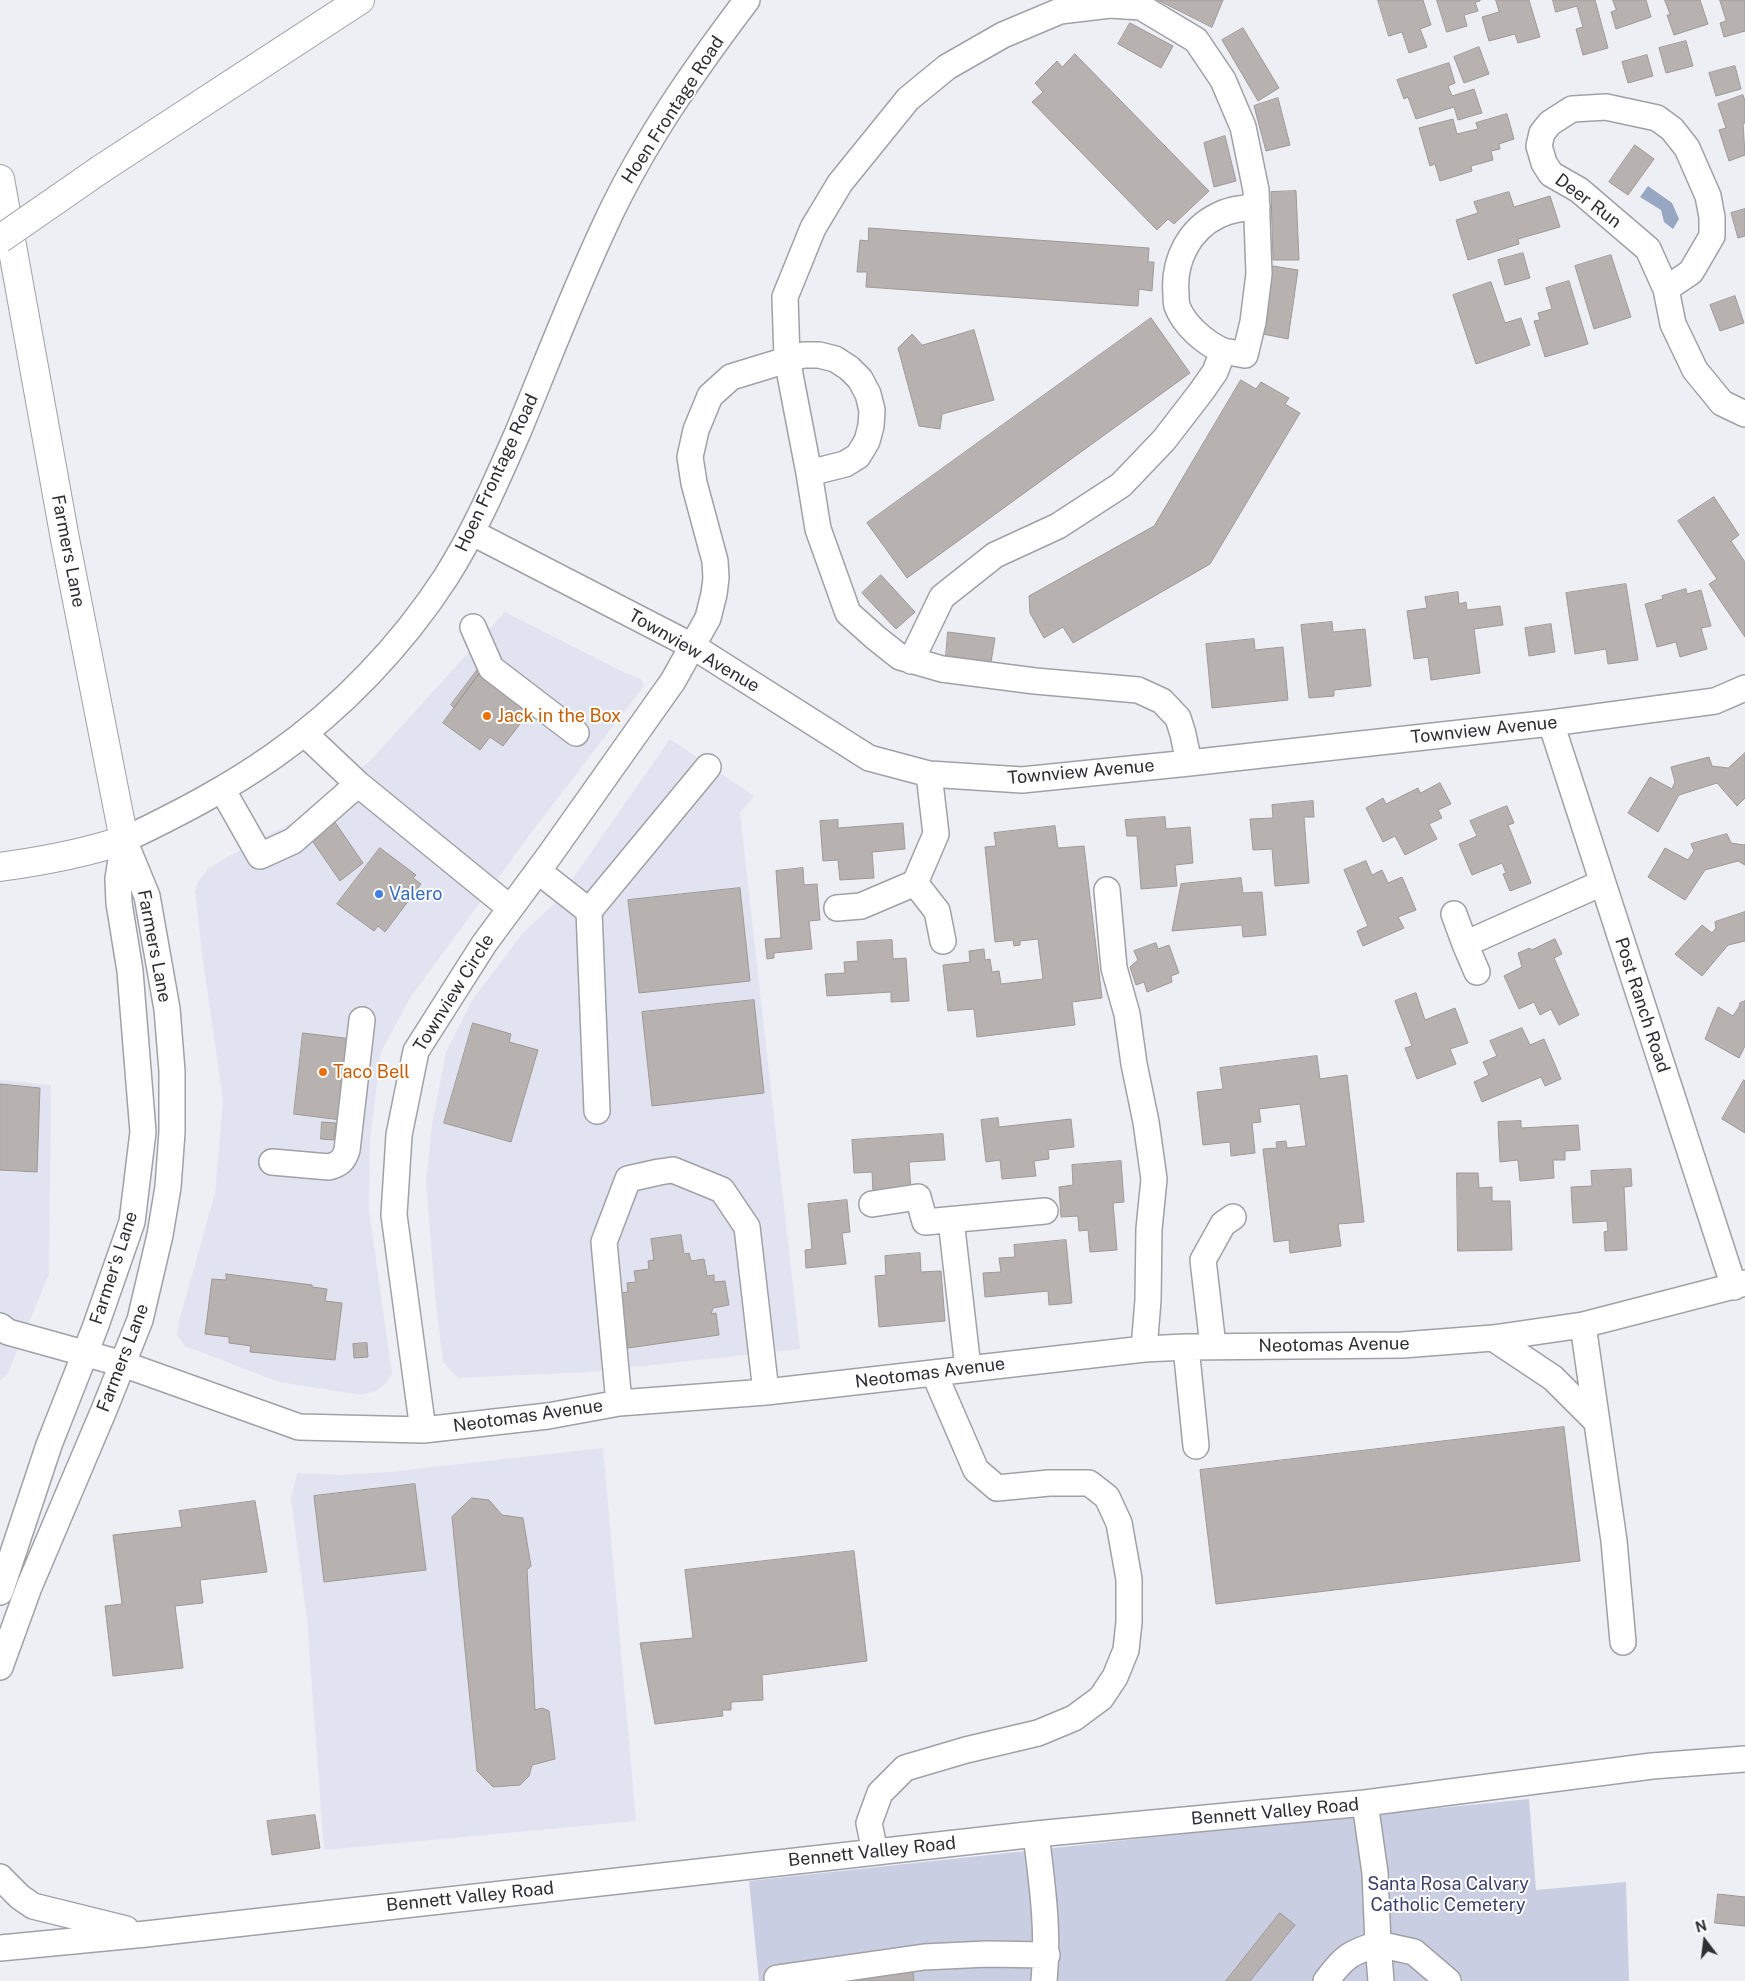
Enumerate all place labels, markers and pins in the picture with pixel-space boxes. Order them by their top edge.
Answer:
place label: Jack in the Box [497,705,621,727]
marker: Jack in the Box [481,710,493,722]
place label: Valero [389,883,443,905]
marker: Valero [373,888,385,900]
place label: Taco Bell [333,1061,410,1083]
marker: Taco Bell [317,1066,329,1078]

